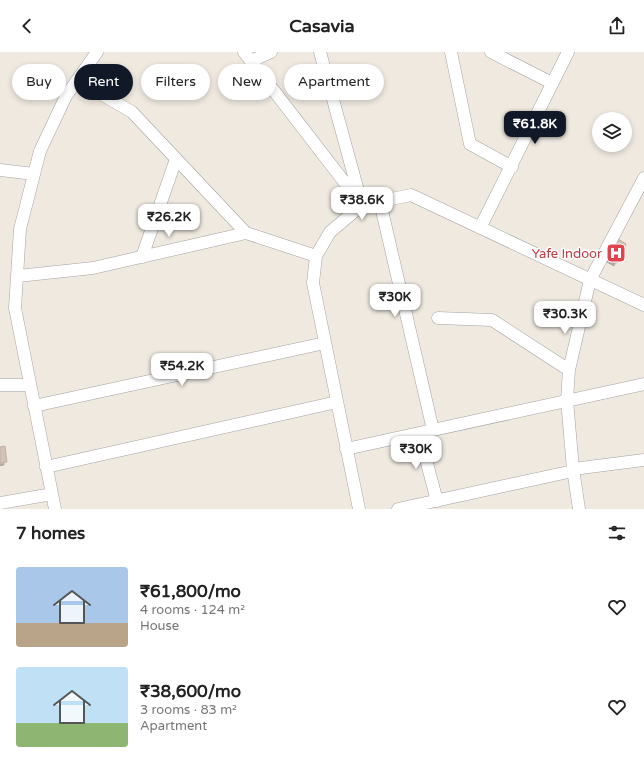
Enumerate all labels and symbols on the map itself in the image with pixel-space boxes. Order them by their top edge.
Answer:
pin: ₹61.8K [502,111,568,145]
pin: ₹38.6K [329,187,395,221]
pin: ₹26.2K [136,204,202,238]
hospital icon: Yafe Indoor [605,242,627,264]
place label: Yafe Indoor [532,246,602,262]
pin: ₹30K [371,284,419,318]
pin: ₹30.3K [532,301,598,335]
pin: ₹54.2K [149,353,215,387]
pin: ₹30K [392,436,440,470]

